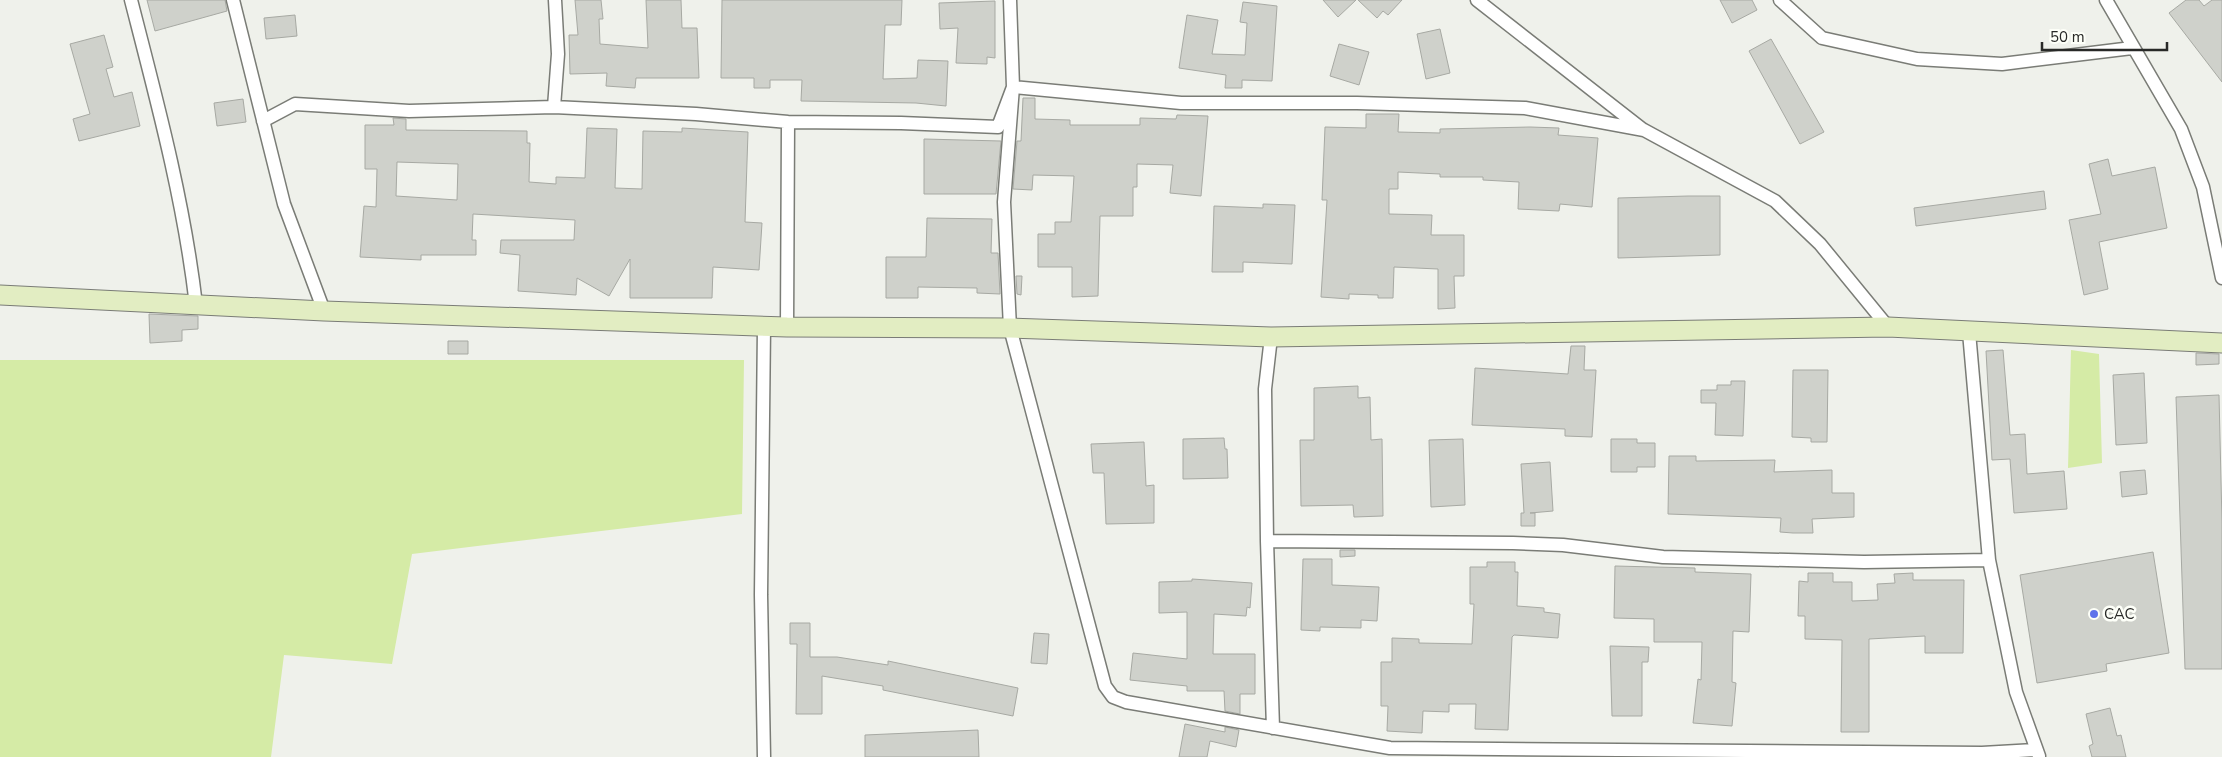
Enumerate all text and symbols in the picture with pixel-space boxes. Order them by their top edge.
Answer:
scale bar [2042,20,2167,52]
text: 50 m [2050,27,2085,47]
place label: CAC [2104,604,2135,624]
marker: CAC [2088,608,2100,620]

